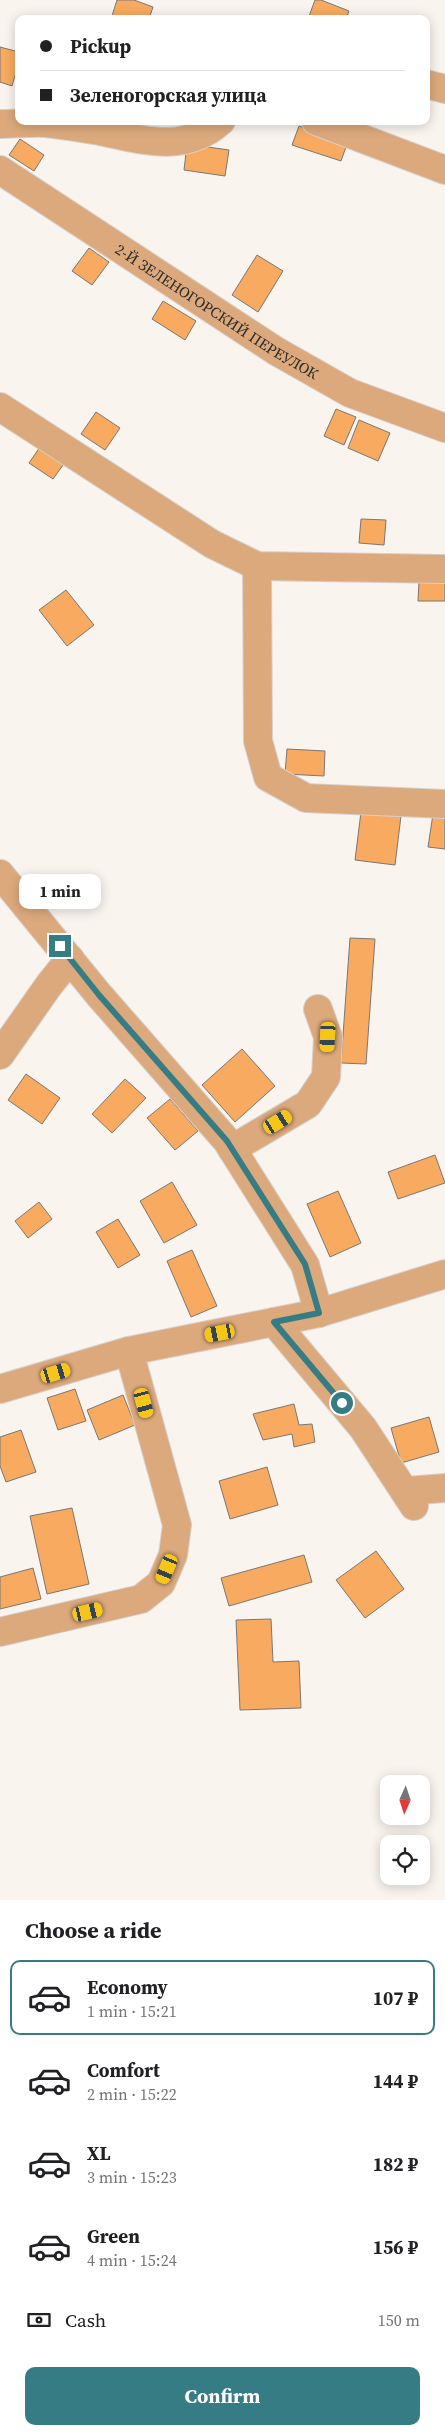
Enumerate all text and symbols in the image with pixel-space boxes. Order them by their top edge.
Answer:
text: Pickup [70,33,131,59]
text: Зеленогорская улица [70,82,267,108]
street label: 2-Й ЗЕЛЕНОГОРСКИЙ ПЕРЕУЛОК [112,238,323,384]
callout: 1 min [19,874,101,908]
text: 1 min [39,880,81,902]
route end [49,935,71,957]
car [319,1022,336,1052]
car [261,1108,294,1136]
car [203,1323,236,1343]
car [39,1361,72,1385]
car [132,1387,155,1419]
route start [331,1392,353,1414]
car [154,1552,179,1586]
car [71,1601,104,1623]
north arrow [380,1775,430,1825]
map controls [380,1775,430,1885]
button: locate [380,1835,430,1885]
text: Choose a ride [25,1915,162,1945]
text: Economy [87,1974,168,2000]
icon: car [27,1975,72,2020]
text: 107 ₽ [373,1985,418,2011]
text: 1 min · 15:21 [87,2000,177,2022]
text: Comfort [87,2057,160,2083]
icon: car [27,2058,72,2103]
text: 144 ₽ [373,2068,418,2094]
text: 2 min · 15:22 [87,2083,177,2105]
text: XL [87,2140,110,2166]
icon: car [27,2141,72,2186]
text: 182 ₽ [373,2151,418,2177]
text: 3 min · 15:23 [87,2166,177,2188]
text: Green [87,2223,140,2249]
icon: car [27,2224,72,2269]
text: 156 ₽ [373,2234,418,2260]
text: 4 min · 15:24 [87,2249,177,2271]
icon: cash [25,2306,53,2334]
text: Cash [65,2307,106,2333]
text: 150 m [378,2309,420,2331]
button: Confirm [25,2367,420,2425]

